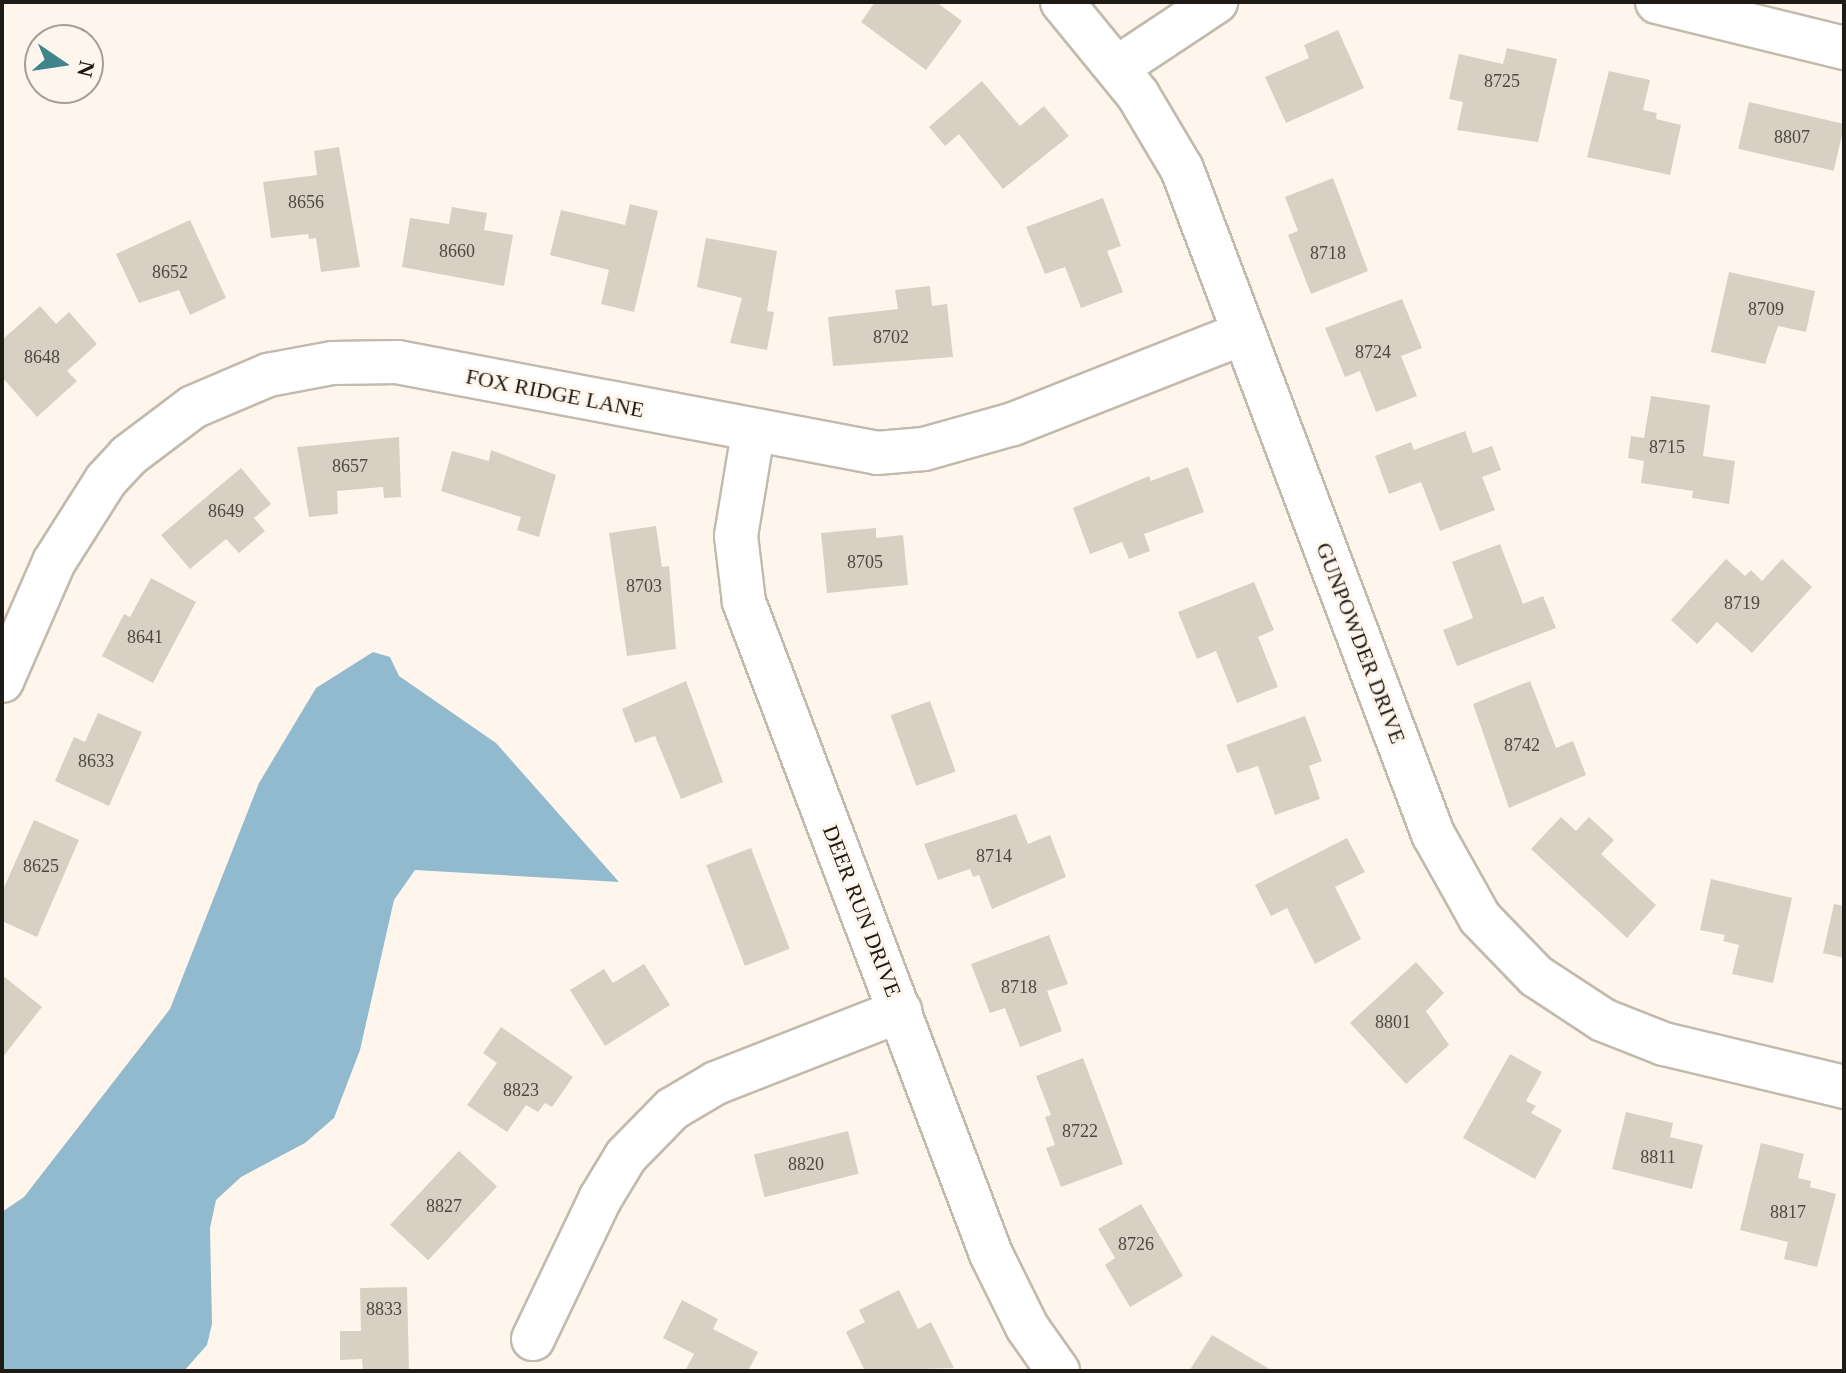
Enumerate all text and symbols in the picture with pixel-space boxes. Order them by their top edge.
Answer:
north arrow [24,24,104,104]
text: N [72,59,100,80]
house number: 8725 [1484,70,1520,92]
house number: 8807 [1774,126,1810,148]
house number: 8656 [288,191,324,213]
house number: 8660 [439,240,475,262]
house number: 8718 [1310,242,1346,264]
house number: 8652 [152,261,188,283]
house number: 8709 [1748,298,1784,320]
house number: 8702 [873,326,909,348]
house number: 8724 [1355,341,1391,363]
house number: 8648 [24,346,60,368]
street label: FOX RIDGE LANE [464,363,646,423]
house number: 8715 [1649,436,1685,458]
house number: 8657 [332,455,368,477]
house number: 8649 [208,500,244,522]
street label: GUNPOWDER DRIVE [1310,539,1412,747]
house number: 8705 [847,551,883,573]
house number: 8703 [626,575,662,597]
house number: 8719 [1724,592,1760,614]
house number: 8641 [127,626,163,648]
house number: 8742 [1504,734,1540,756]
house number: 8633 [78,750,114,772]
street label: DEER RUN DRIVE [817,821,907,1001]
house number: 8714 [976,845,1012,867]
house number: 8625 [23,855,59,877]
house number: 8718 [1001,976,1037,998]
house number: 8801 [1375,1011,1411,1033]
house number: 8823 [503,1079,539,1101]
house number: 8722 [1062,1120,1098,1142]
house number: 8811 [1640,1146,1676,1168]
house number: 8820 [788,1153,824,1175]
house number: 8827 [426,1195,462,1217]
house number: 8817 [1770,1201,1806,1223]
house number: 8726 [1118,1233,1154,1255]
house number: 8833 [366,1298,402,1320]

